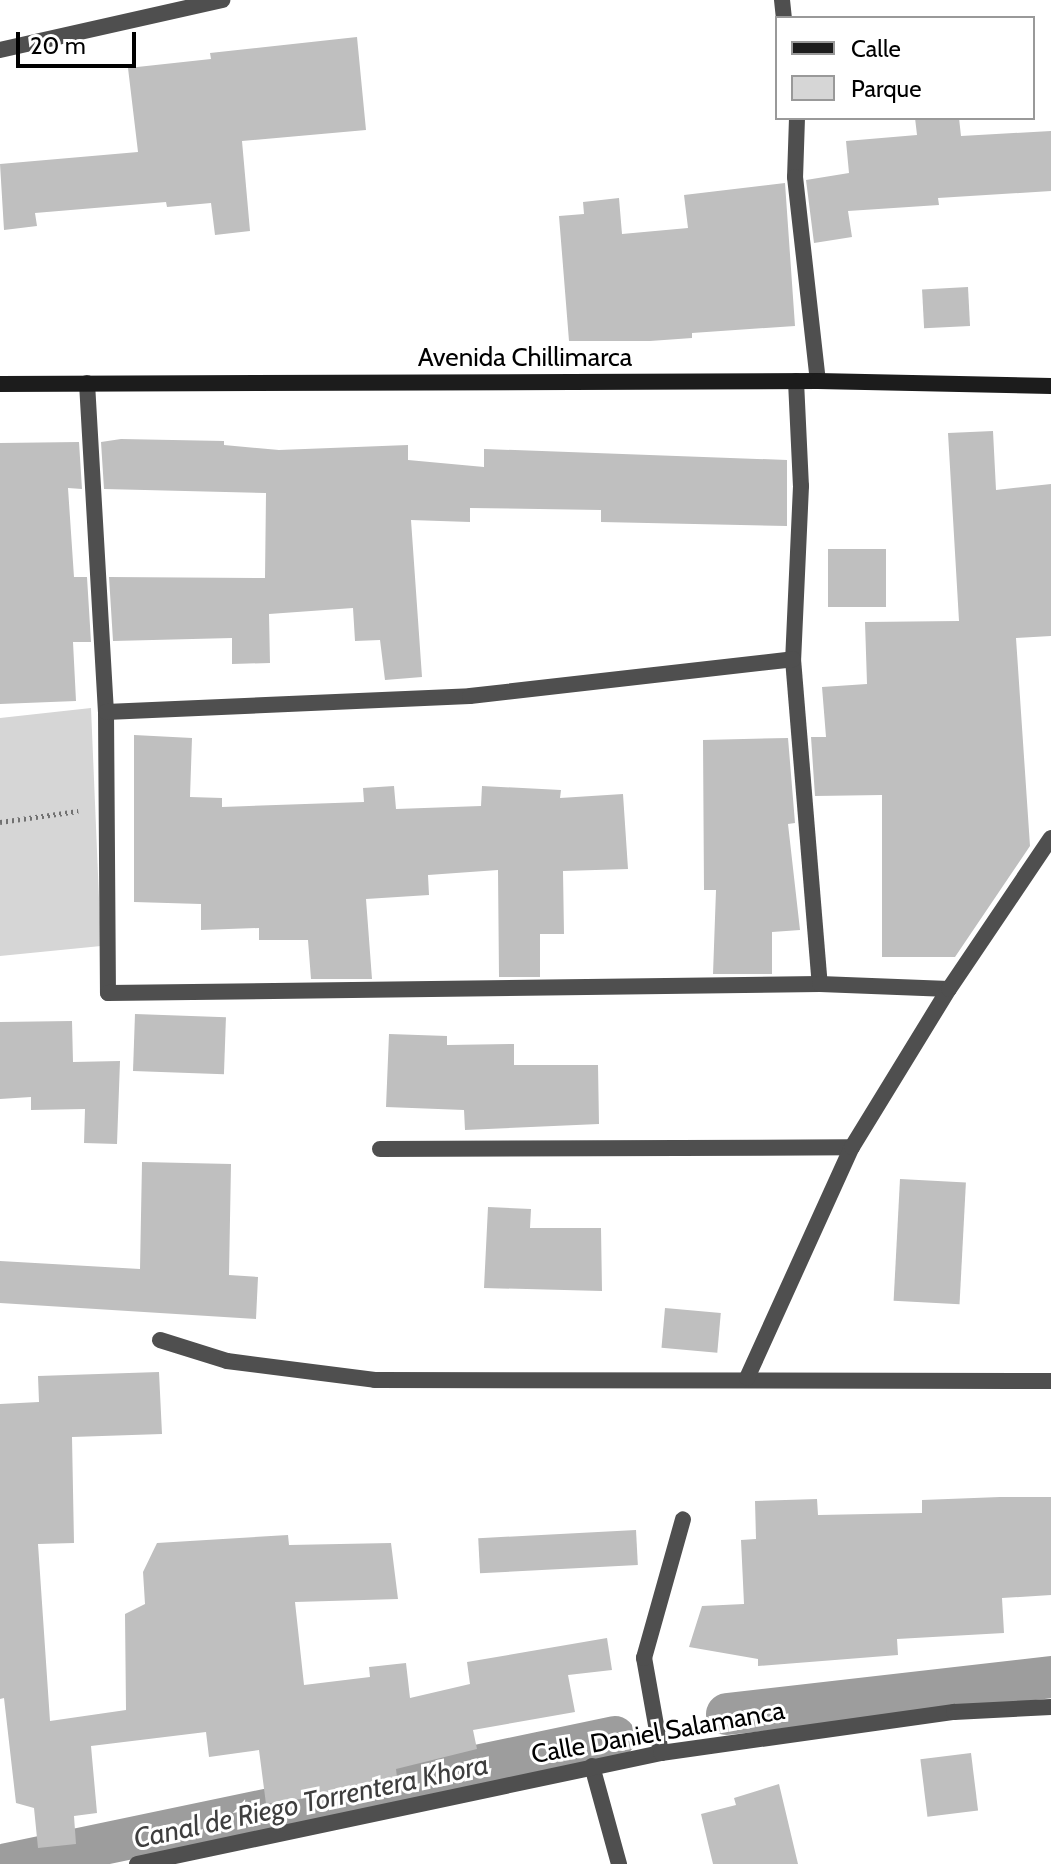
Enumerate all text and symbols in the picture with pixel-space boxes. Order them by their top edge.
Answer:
scale bar [20,16,140,66]
legend [775,16,1035,120]
text: 20 m [30,31,86,60]
text: Calle [851,34,901,63]
text: Parque [851,74,921,103]
street label: Avenida Chillimarca [418,342,632,374]
street label: Calle Daniel Salamanca [529,1695,787,1771]
water label: Canal de Riego Torrentera Khora [130,1747,492,1855]

